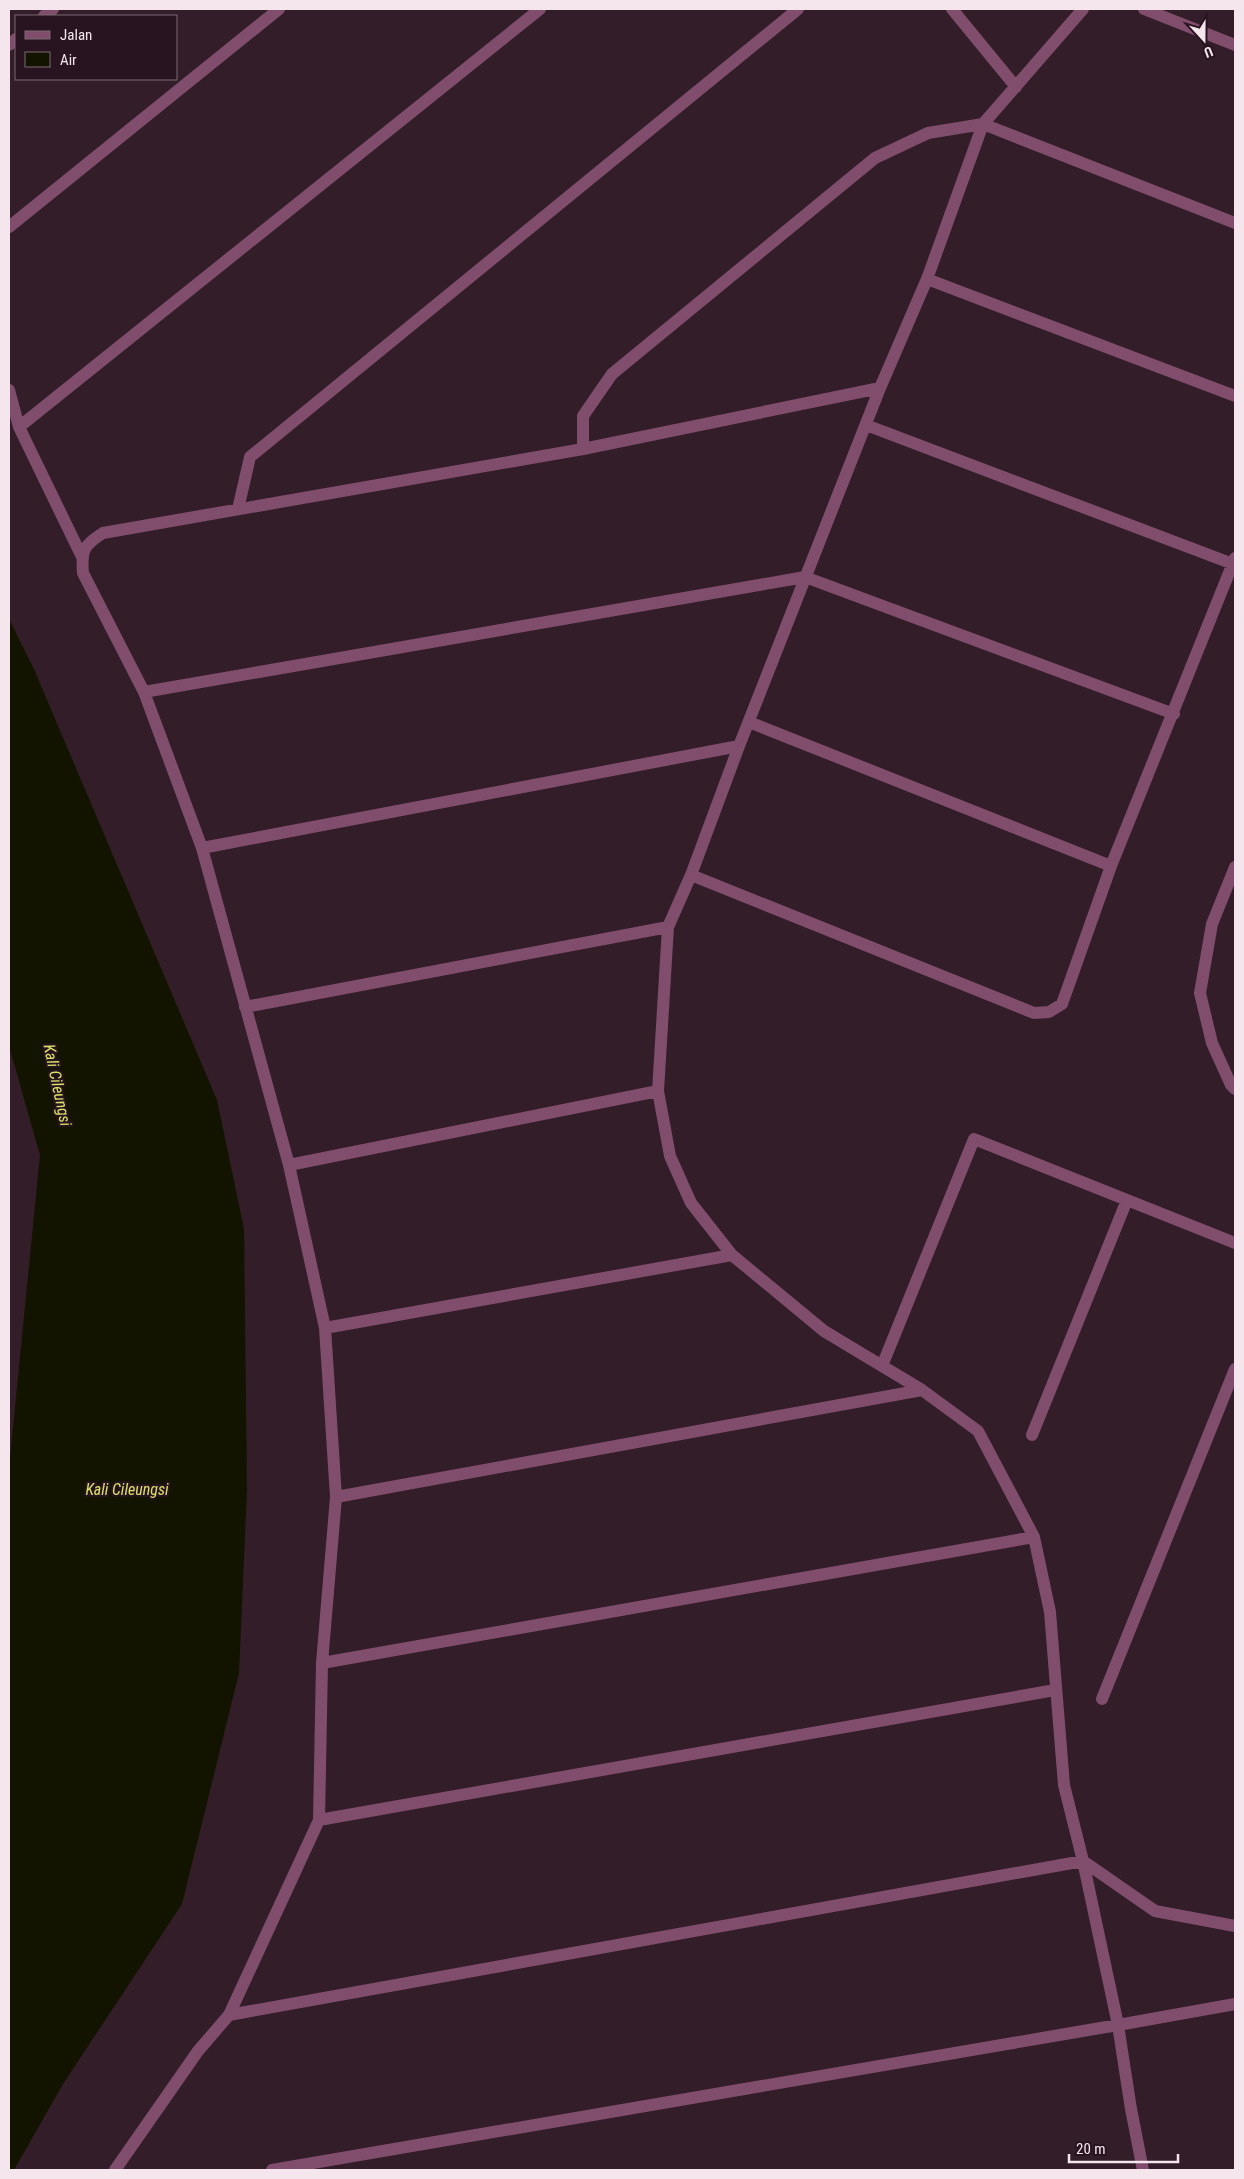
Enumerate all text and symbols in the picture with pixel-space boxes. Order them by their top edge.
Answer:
legend [15,15,178,80]
north arrow [1179,15,1229,65]
text: Jalan [60,26,92,44]
text: U [1202,43,1215,61]
text: Air [60,51,77,69]
water label: Kali Cileungsi [40,1042,76,1128]
water label: Kali Cileungsi [85,1480,169,1499]
scale bar [1069,2132,1178,2164]
text: 20 m [1076,2140,1106,2158]

